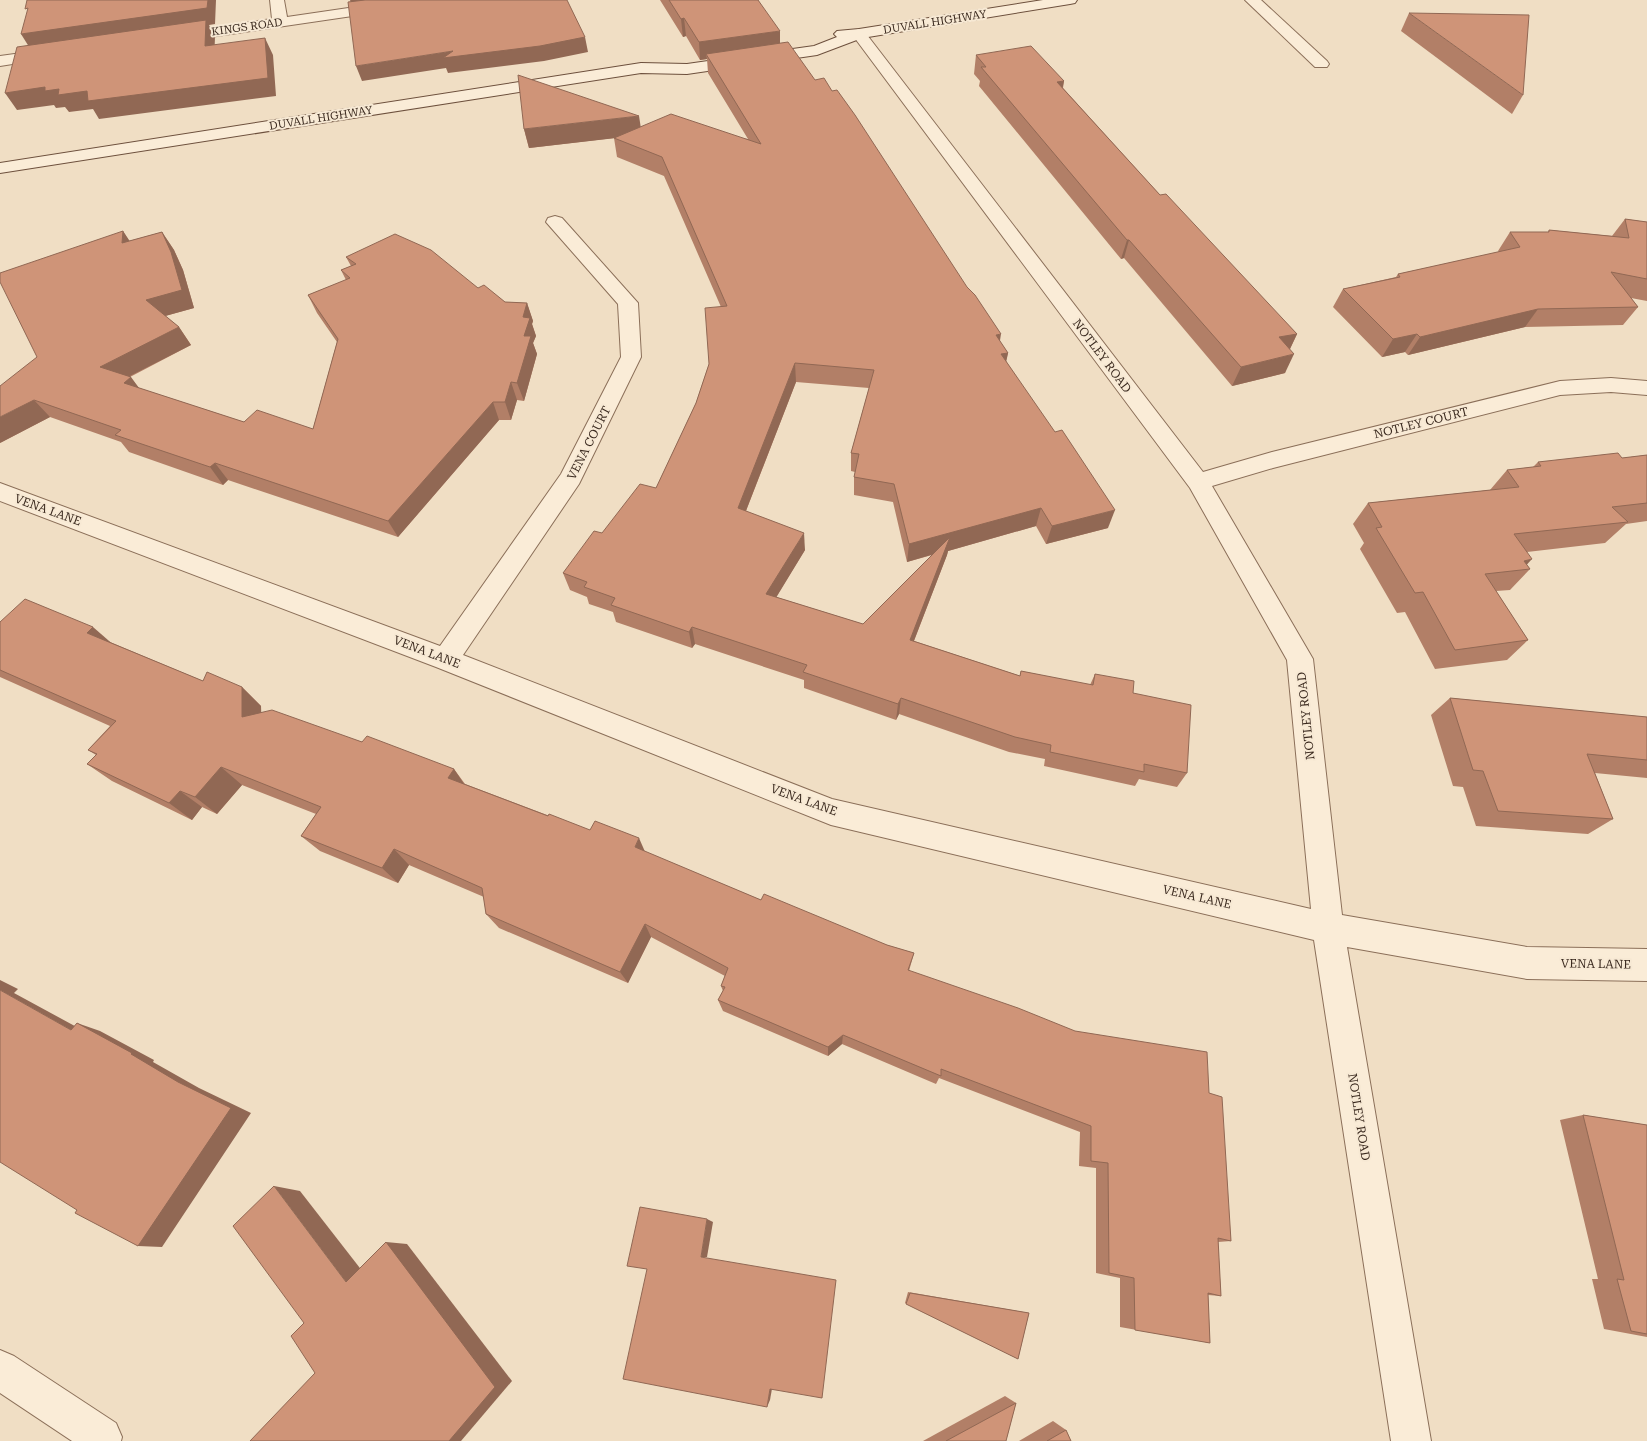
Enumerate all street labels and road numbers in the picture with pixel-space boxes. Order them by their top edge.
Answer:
street label: DUVALL HIGHWAY [882,7,988,37]
street label: KINGS ROAD [211,16,283,38]
street label: DUVALL HIGHWAY [268,103,374,133]
street label: NOTLEY ROAD [1070,316,1134,396]
street label: VENA COURT [564,404,614,482]
street label: NOTLEY COURT [1372,404,1470,442]
street label: VENA LANE [13,491,83,529]
street label: VENA LANE [392,633,462,671]
street label: NOTLEY ROAD [1294,671,1318,761]
street label: VENA LANE [769,781,839,819]
street label: VENA LANE [1161,882,1233,912]
street label: VENA LANE [1561,956,1631,972]
street label: NOTLEY ROAD [1345,1072,1373,1162]

